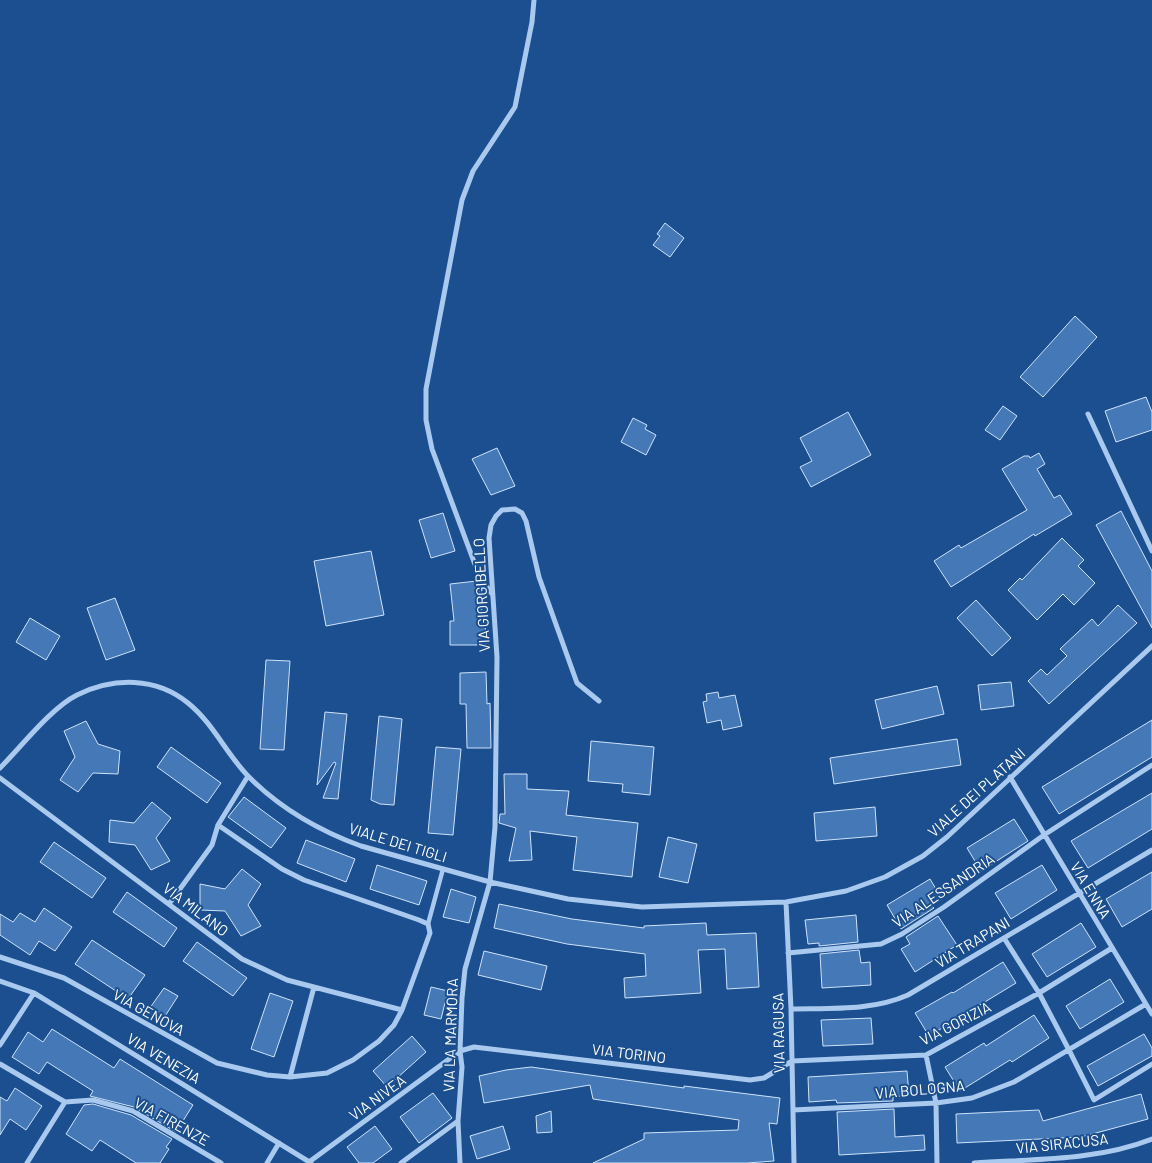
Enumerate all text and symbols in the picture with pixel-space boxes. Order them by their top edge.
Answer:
street label: VIA GIORGIBELLO [469,537,493,653]
street label: VIALE DEI PLATANI [924,744,1028,840]
street label: VIALE DEI TIGLI [347,819,449,865]
street label: VIA ALESSANDRIA [888,849,998,931]
street label: VIA ENNA [1067,858,1115,922]
street label: VIA MILANO [160,879,232,939]
street label: VIA TRAPANI [931,913,1013,971]
street label: VIA LA MARMORA [439,978,461,1092]
street label: VIA GENOVA [110,985,188,1039]
street label: VIA RAGUSA [768,993,788,1073]
street label: VIA GORIZIA [916,997,994,1049]
street label: VIA VENEZIA [124,1029,204,1087]
street label: VIA TORINO [591,1040,667,1066]
street label: VIA NIVEA [345,1070,409,1124]
street label: VIA BOLOGNA [874,1076,966,1102]
street label: VIA FIRENZE [131,1093,213,1149]
street label: VIA SIRACUSA [1015,1129,1109,1157]

